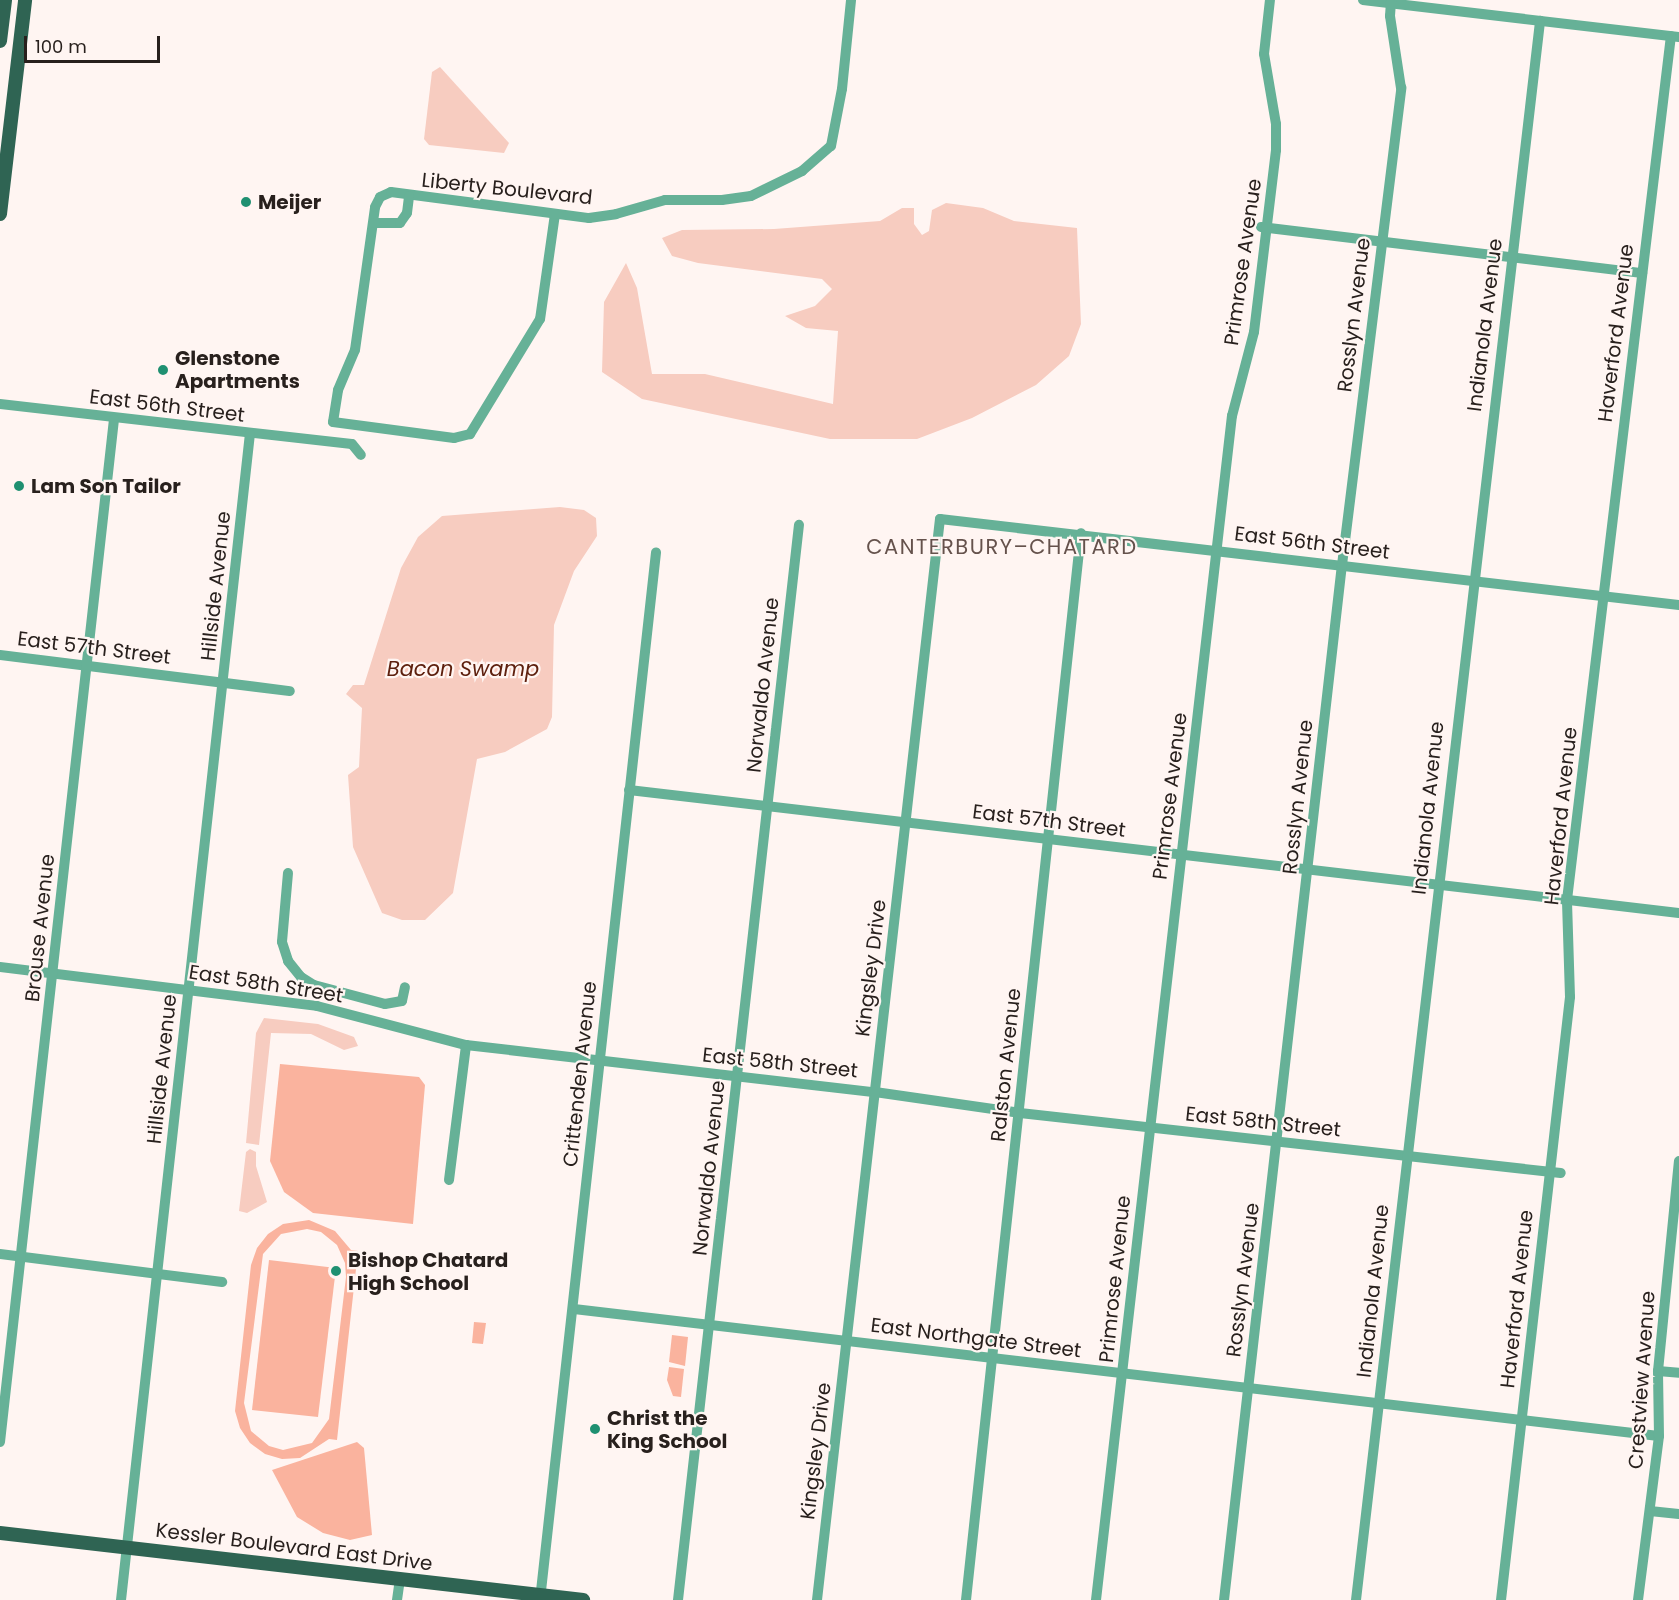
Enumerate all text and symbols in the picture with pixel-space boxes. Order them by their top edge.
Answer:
scale bar [27,24,164,62]
text: 100 m [35,34,87,59]
street label: Liberty Boulevard [420,168,594,210]
street label: Primrose Avenue [1219,177,1267,347]
place label: Meijer [258,190,321,214]
marker: Meijer [239,195,253,209]
street label: Rosslyn Avenue [1333,236,1375,394]
street label: Indianola Avenue [1462,237,1508,413]
street label: Haverford Avenue [1593,243,1639,423]
place label: Glenstone Apartments [175,346,300,393]
marker: Glenstone Apartments [156,363,170,377]
street label: East 56th Street [88,385,246,427]
place label: Lam Son Tailor [31,474,181,498]
marker: Lam Son Tailor [12,479,26,493]
street label: Hillside Avenue [196,510,236,662]
street label: East 56th Street [1233,522,1391,564]
district label: CANTERBURY–CHATARD [866,534,1138,560]
street label: Norwaldo Avenue [742,596,784,774]
street label: East 57th Street [16,627,172,669]
water label: Bacon Swamp [387,656,539,682]
street label: Primrose Avenue [1148,711,1192,881]
street label: Rosslyn Avenue [1278,719,1318,875]
street label: Indianola Avenue [1407,720,1449,896]
street label: Haverford Avenue [1540,726,1582,906]
street label: East 57th Street [971,800,1127,842]
street label: Brouse Avenue [20,853,60,1003]
street label: Kingsley Drive [851,898,891,1038]
street label: East 58th Street [187,960,345,1008]
street label: Crittenden Avenue [558,980,602,1168]
street label: Ralston Avenue [986,987,1026,1143]
street label: Hillside Avenue [142,993,182,1145]
street label: East 58th Street [701,1043,859,1083]
street label: Norwaldo Avenue [688,1079,730,1257]
street label: East 58th Street [1184,1102,1342,1142]
street label: Primrose Avenue [1094,1194,1136,1364]
street label: Rosslyn Avenue [1222,1201,1264,1359]
street label: Indianola Avenue [1352,1203,1394,1379]
street label: Haverford Avenue [1496,1209,1538,1389]
place label: Bishop Chatard High School [348,1248,508,1295]
marker: Bishop Chatard High School [329,1264,343,1278]
street label: Crestview Avenue [1624,1290,1660,1470]
street label: East Northgate Street [869,1313,1083,1363]
street label: Kingsley Drive [796,1381,836,1521]
place label: Christ the King School [607,1406,727,1453]
marker: Christ the King School [588,1422,602,1436]
street label: Kessler Boulevard East Drive [154,1518,434,1576]

